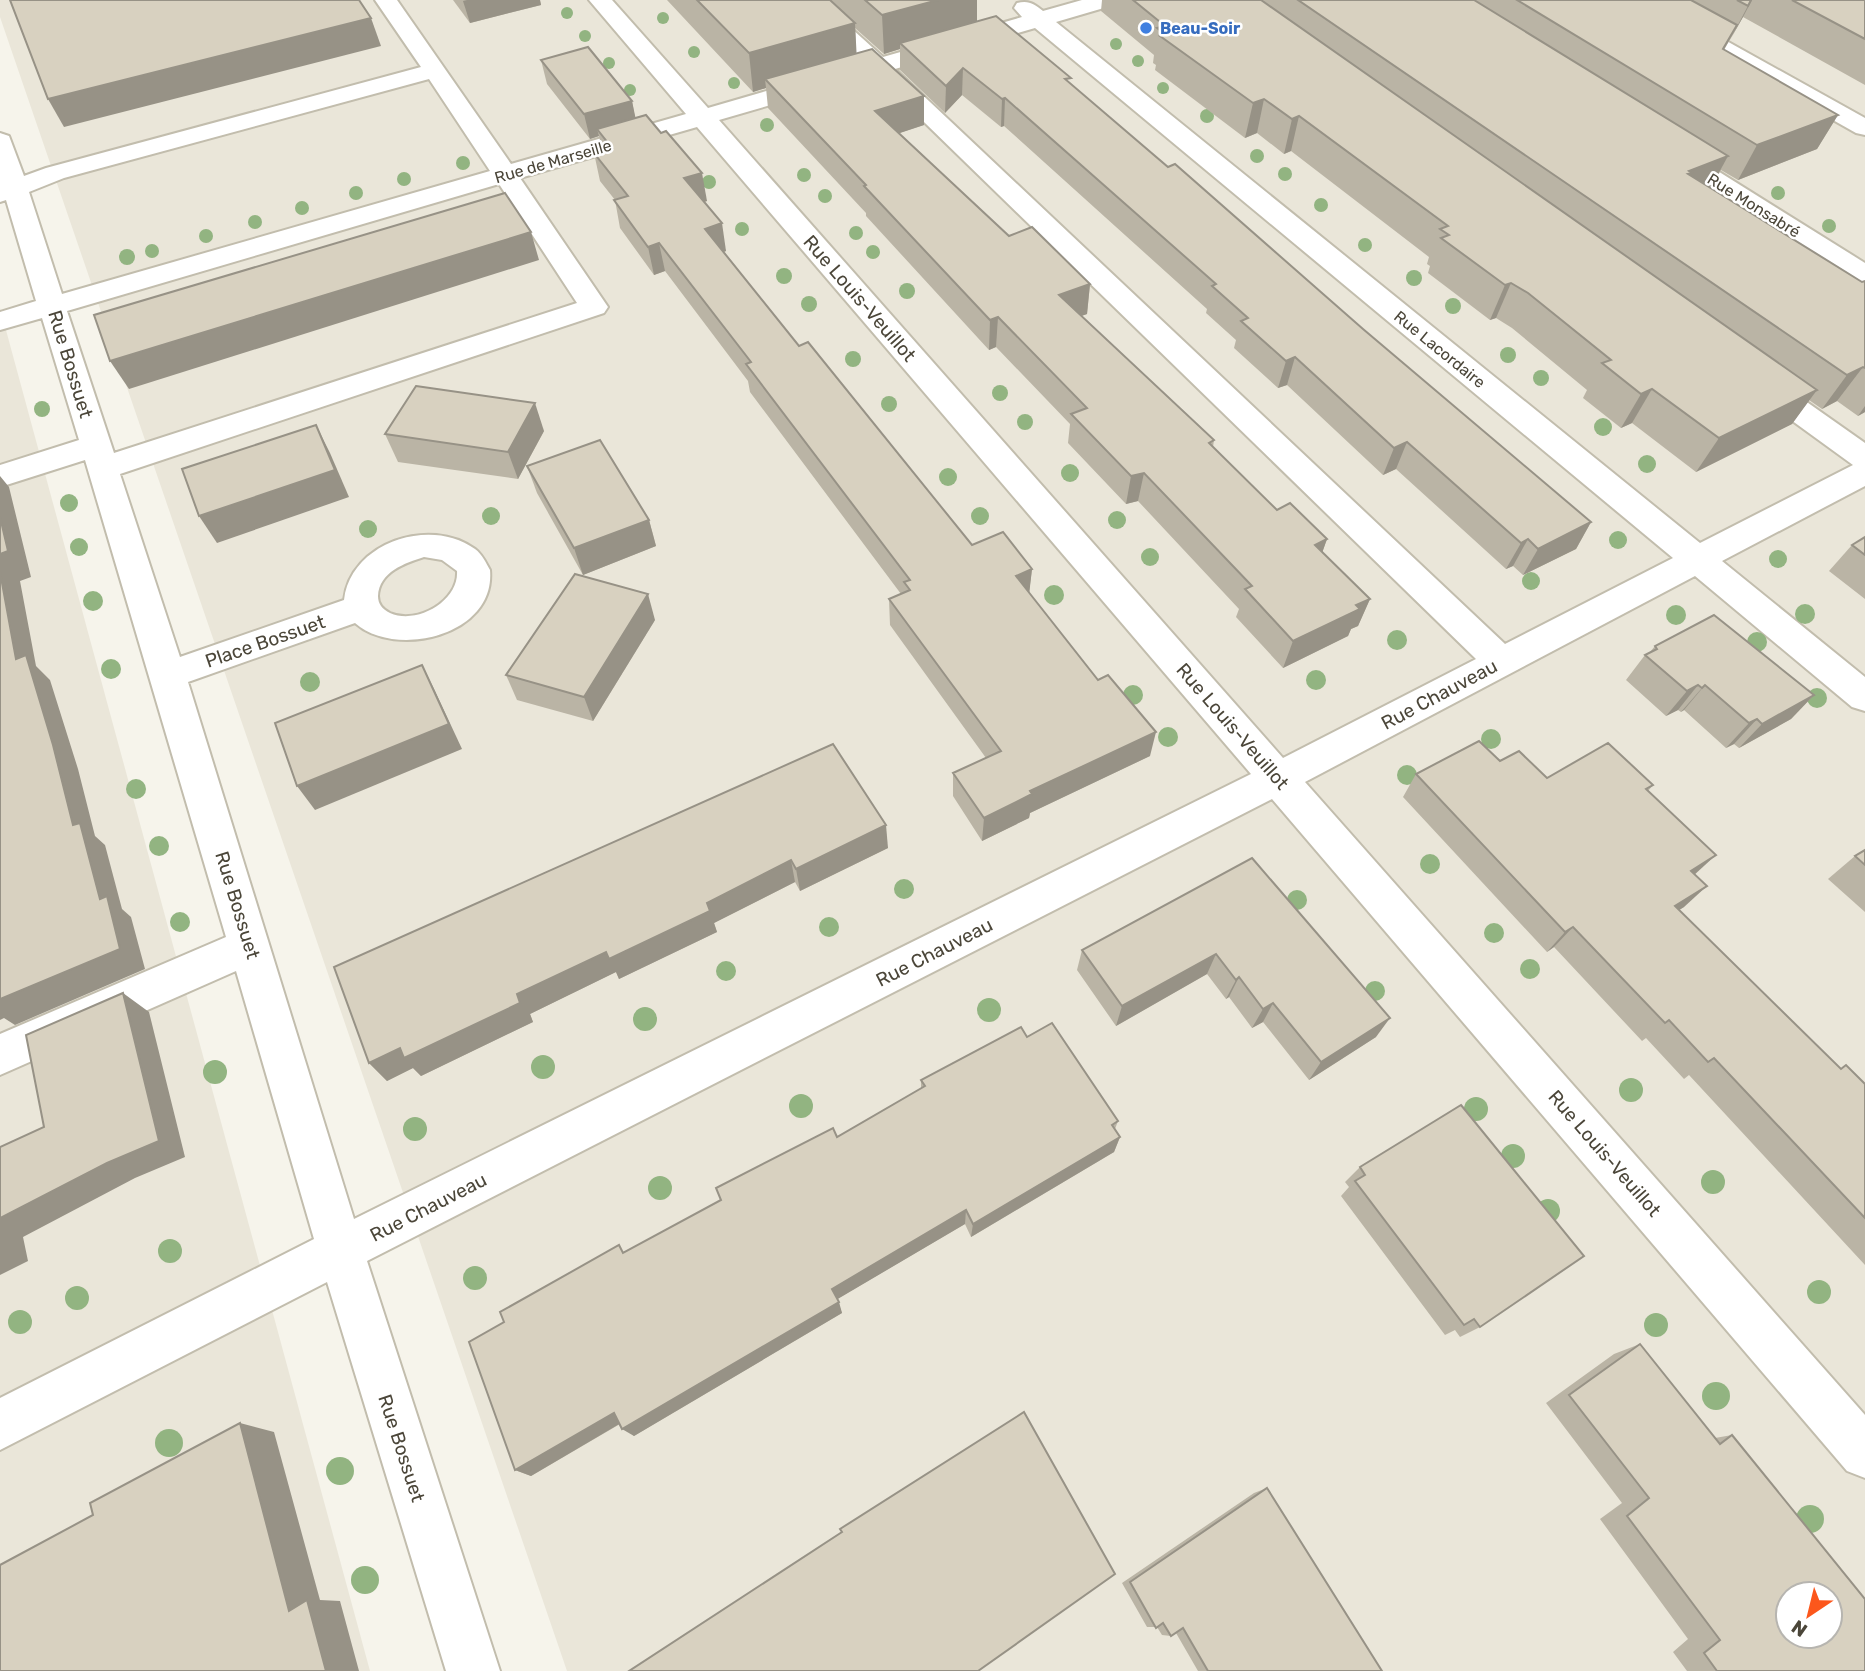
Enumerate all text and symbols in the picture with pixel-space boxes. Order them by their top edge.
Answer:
place label: Beau-Soir [1160,19,1241,38]
marker: Beau-Soir [1138,20,1154,36]
street label: Rue de Marseille [492,136,614,187]
street label: Rue Monsabré [1704,169,1804,242]
street label: Rue Louis-Veuillot [798,230,921,367]
street label: Rue Bossuet [43,307,98,421]
street label: Rue Lacordaire [1390,307,1489,392]
street label: Place Bossuet [202,610,329,673]
street label: Rue Chauveau [1377,654,1501,735]
street label: Rue Louis-Veuillot [1171,658,1294,795]
street label: Rue Bossuet [210,848,265,962]
street label: Rue Chauveau [872,913,997,992]
street label: Rue Louis-Veuillot [1543,1085,1666,1222]
street label: Rue Chauveau [366,1168,491,1247]
street label: Rue Bossuet [373,1392,430,1505]
north arrow [1774,1580,1844,1650]
text: N [1787,1615,1812,1642]

